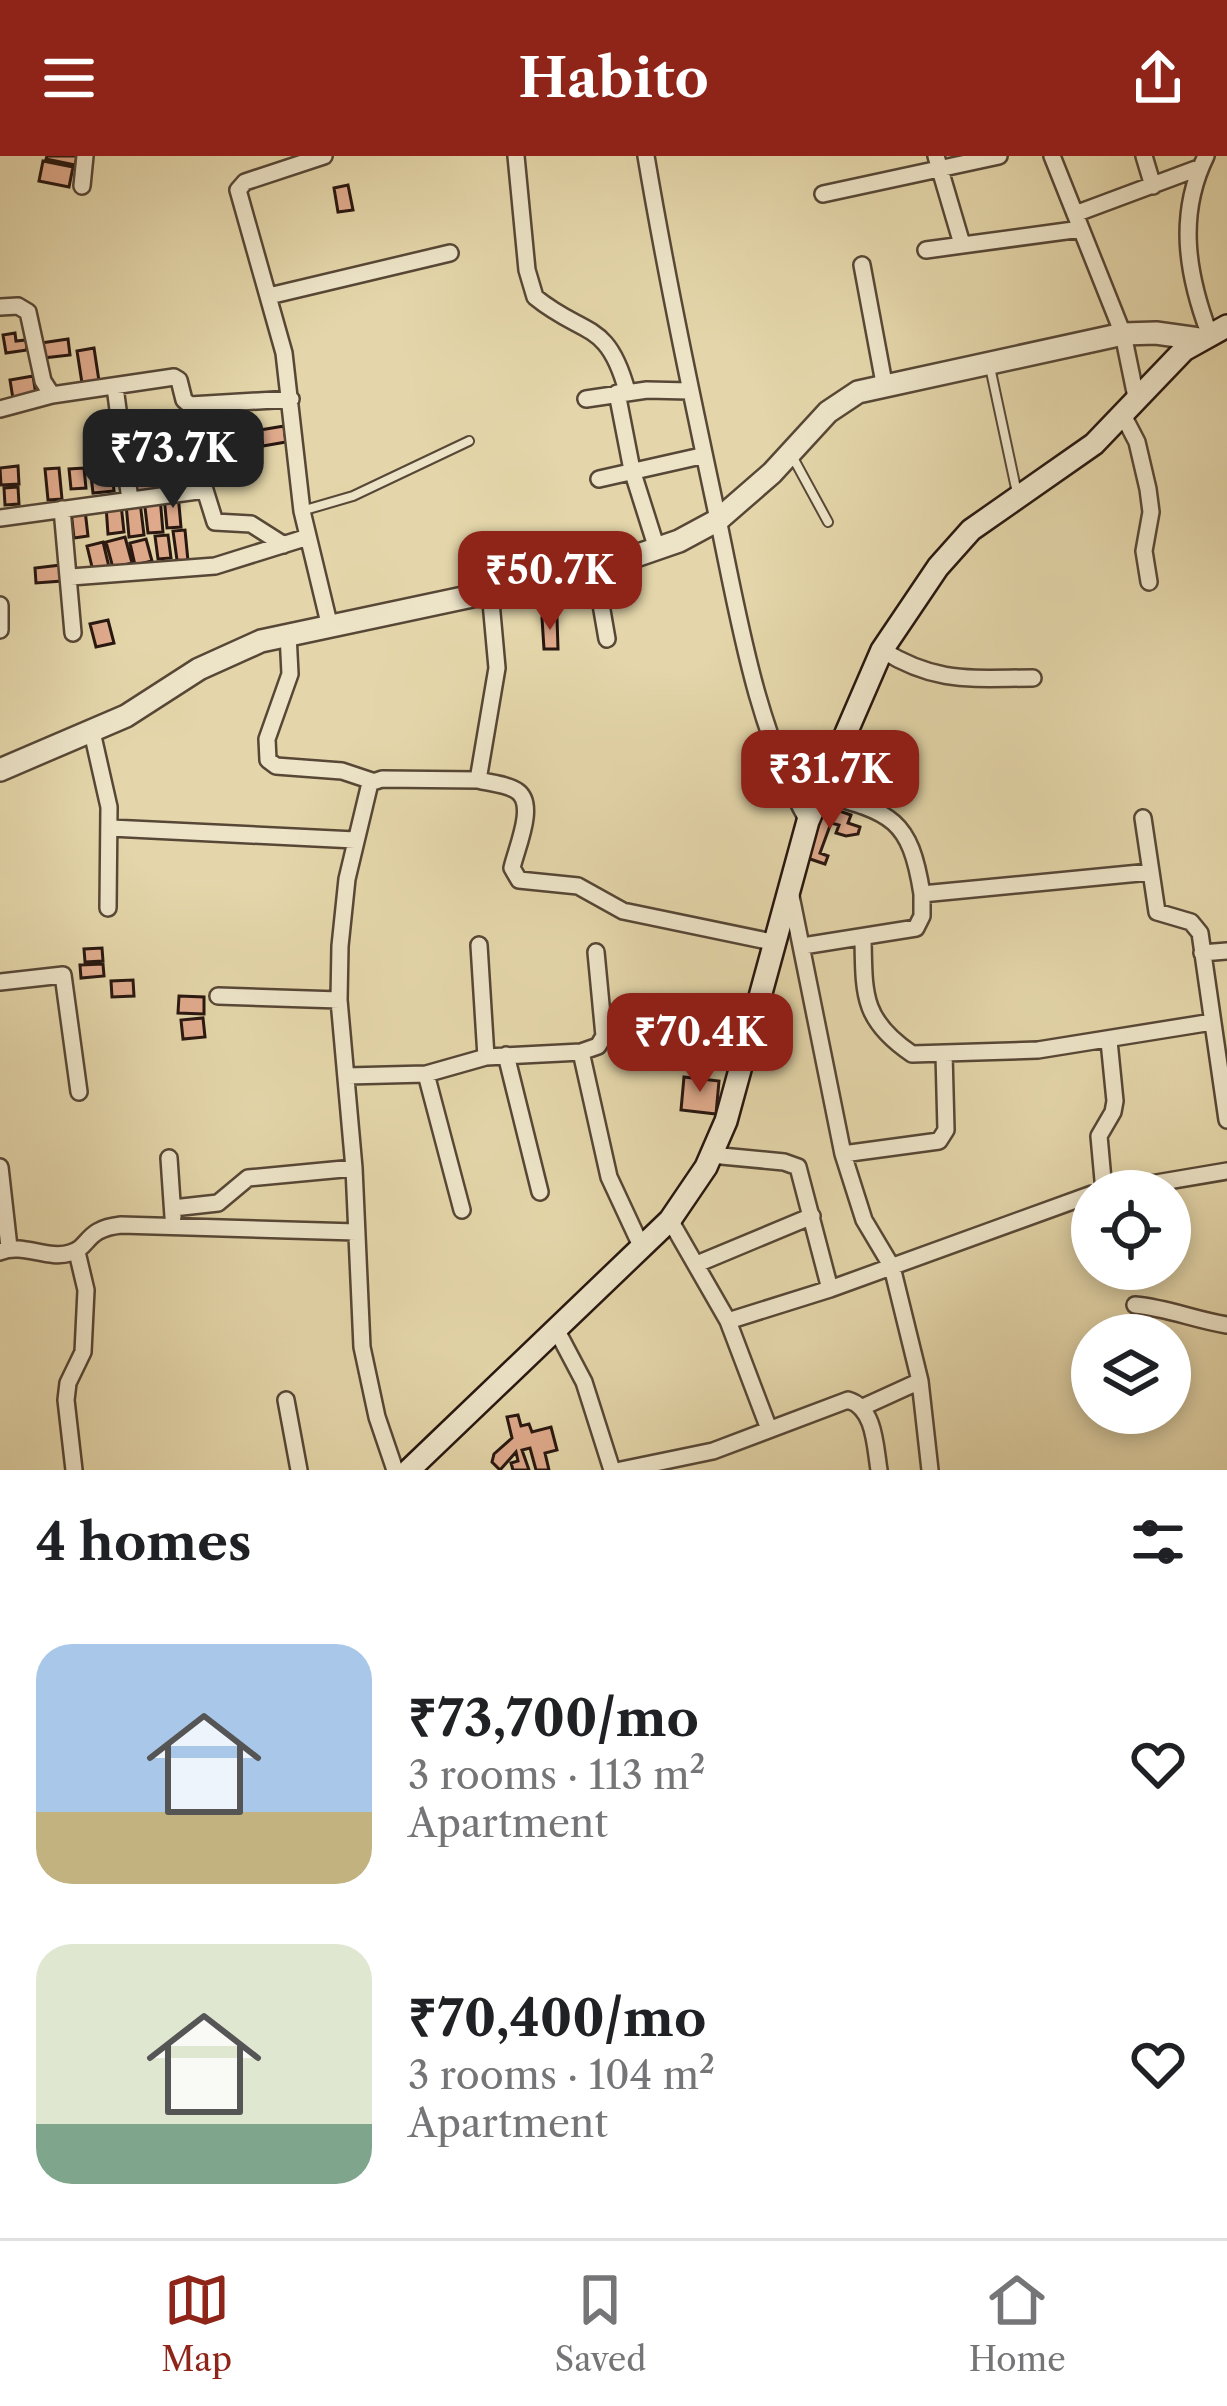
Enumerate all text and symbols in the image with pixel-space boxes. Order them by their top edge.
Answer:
icon: menu [36,45,102,111]
text: Habito [518,45,709,111]
icon: share [1125,45,1191,111]
pin: ₹73.7K [75,409,271,511]
text: ₹73.7K [110,424,236,472]
pin: ₹50.7K [452,531,648,633]
text: ₹50.7K [485,546,615,594]
pin: ₹31.7K [732,730,928,832]
text: ₹31.7K [768,745,892,793]
pin: ₹70.4K [602,993,798,1095]
text: ₹70.4K [634,1008,766,1056]
map controls [1071,1170,1191,1434]
button: locate [1071,1170,1191,1290]
button: layers [1071,1314,1191,1434]
icon: filters [1125,1509,1191,1575]
text: 4 homes [36,1511,251,1573]
text: ₹73,700/mo [408,1687,699,1749]
icon: home [132,1692,276,1836]
icon: heart [1125,1731,1191,1797]
text: 3 rooms · 113 m² [408,1751,706,1799]
text: Apartment [408,1799,608,1847]
text: ₹70,400/mo [408,1987,706,2049]
icon: home [132,1992,276,2136]
icon: heart [1125,2031,1191,2097]
text: 3 rooms · 104 m² [408,2051,715,2099]
text: Apartment [408,2099,608,2147]
tab: Map [161,2267,232,2380]
tab: Saved [555,2267,646,2380]
tab: Home [969,2267,1066,2380]

